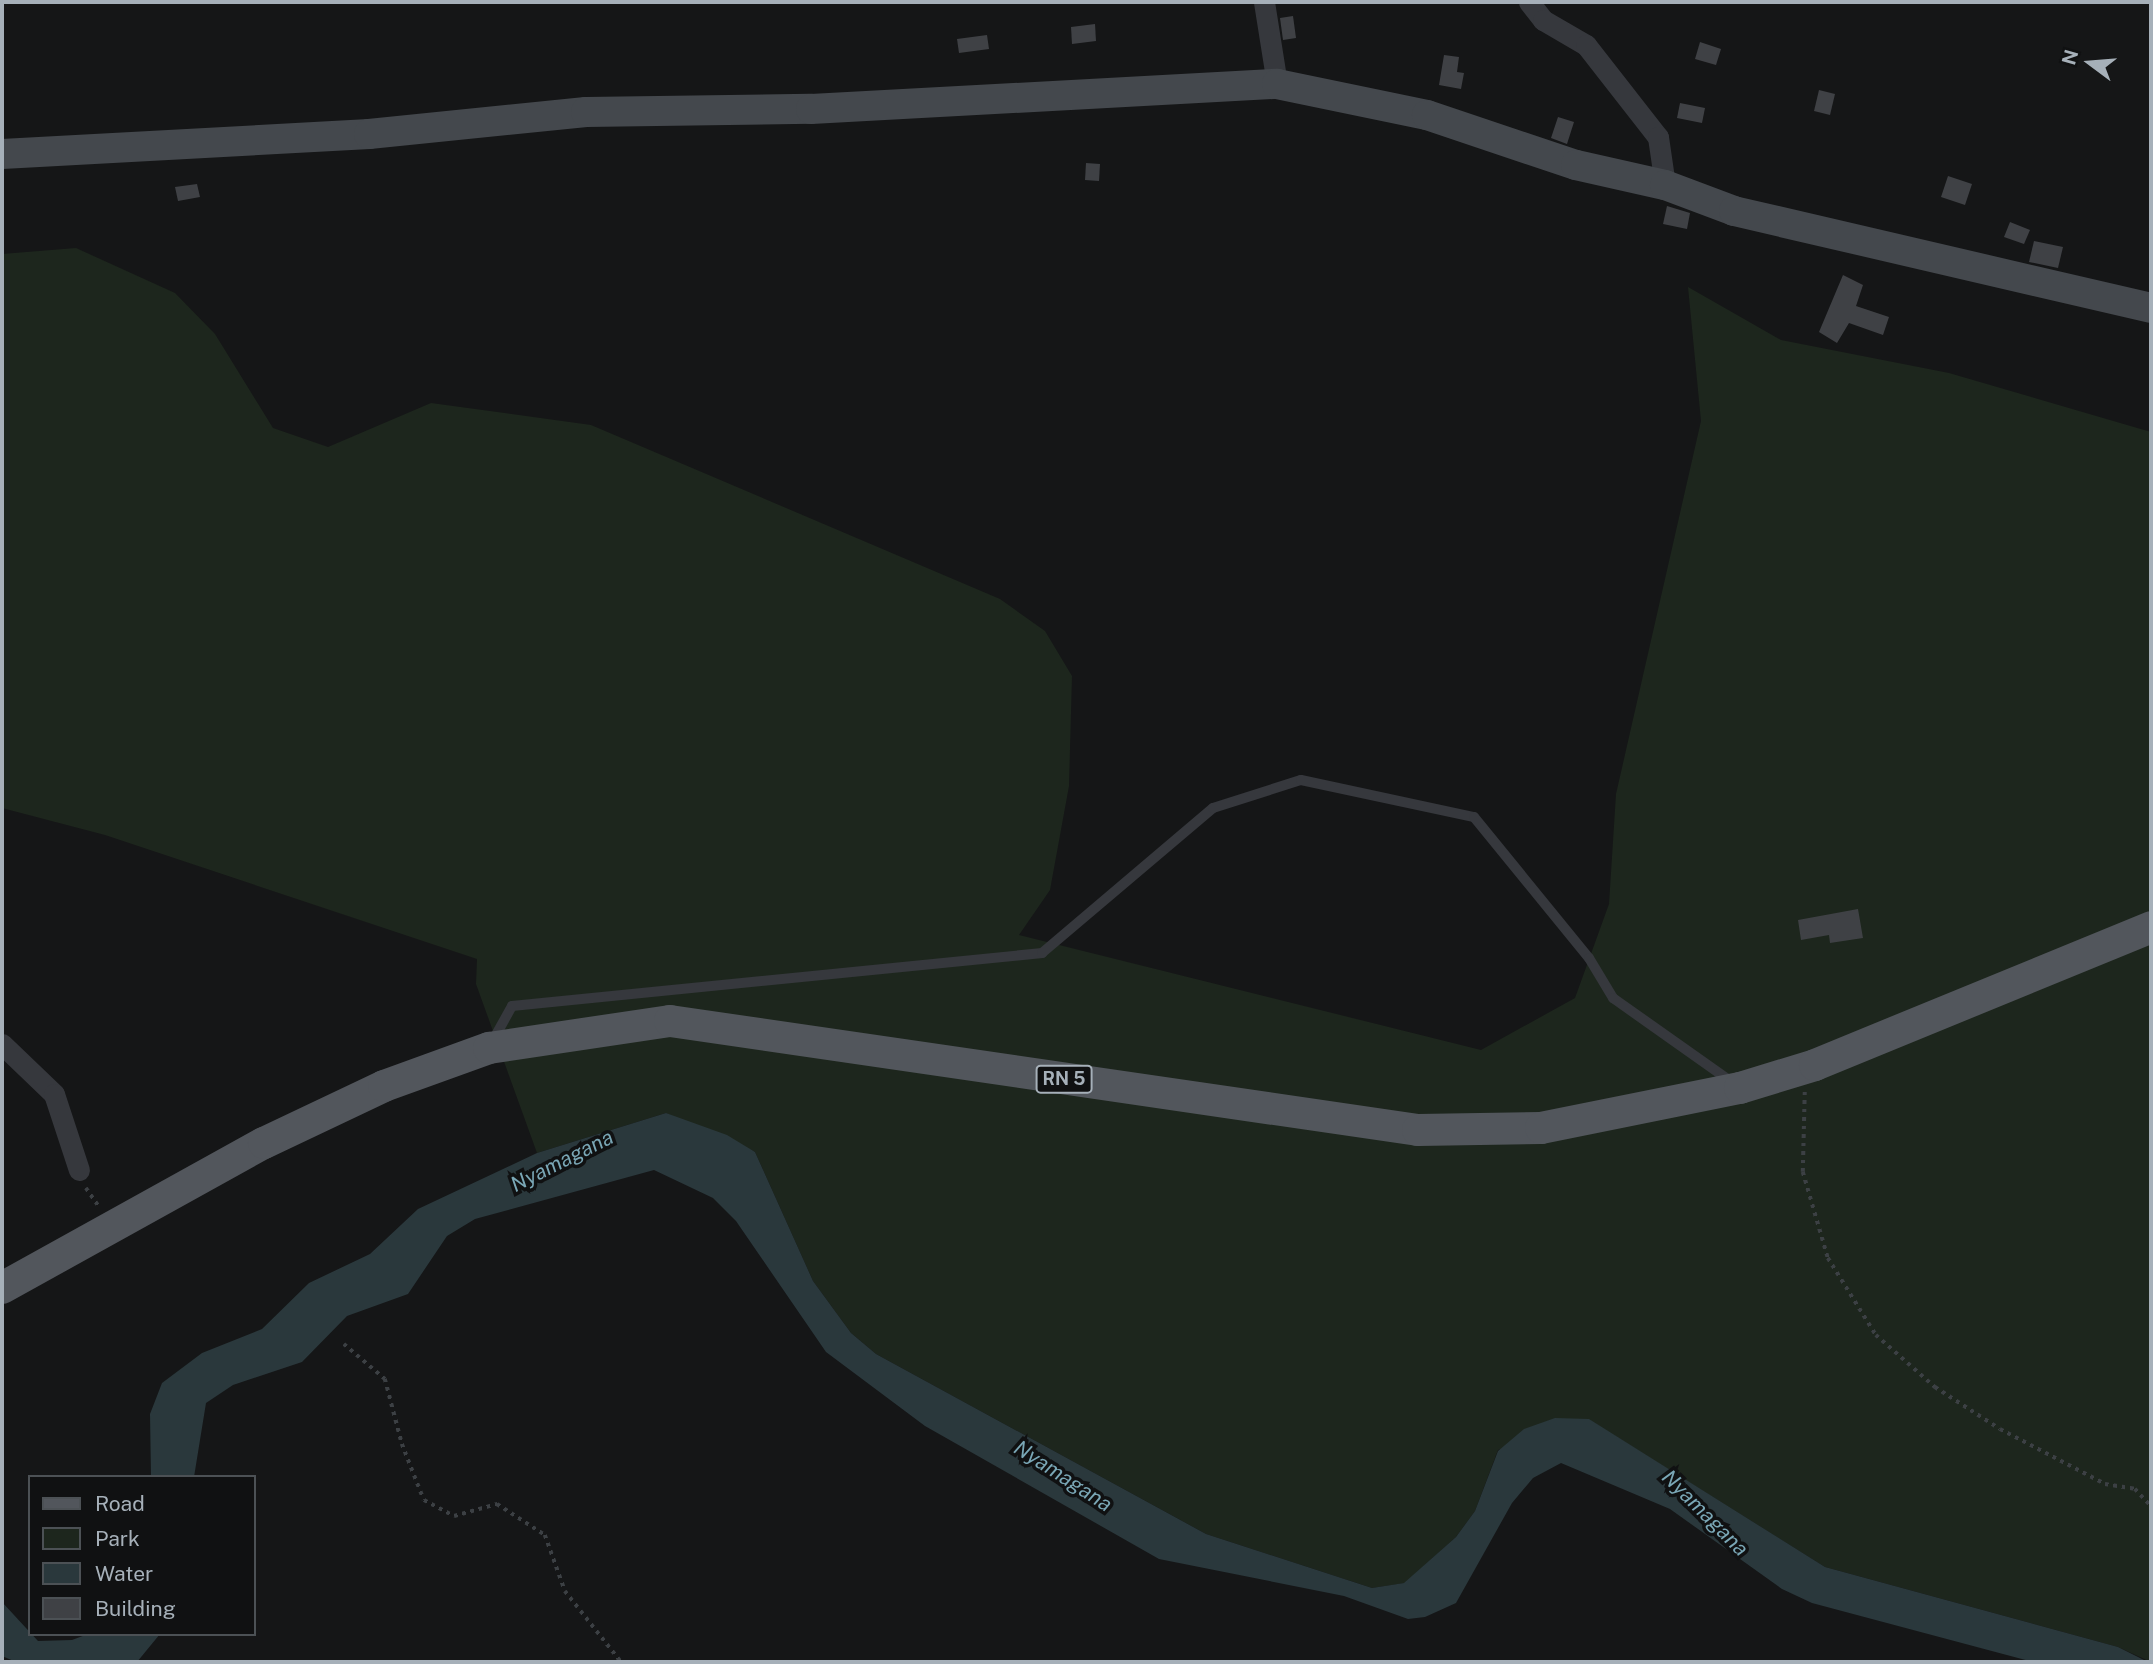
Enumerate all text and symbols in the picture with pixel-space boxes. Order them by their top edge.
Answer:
north arrow [2055,28,2125,98]
text: N [2057,47,2082,67]
road number: RN 5 [1034,1064,1094,1094]
water label: Nyamagana [507,1124,617,1198]
water label: Nyamagana [1009,1435,1117,1517]
water label: Nyamagana [1657,1465,1753,1561]
legend [28,1475,256,1636]
text: Road [95,1491,145,1516]
text: Park [95,1526,140,1551]
text: Water [95,1561,153,1586]
text: Building [95,1596,176,1621]

